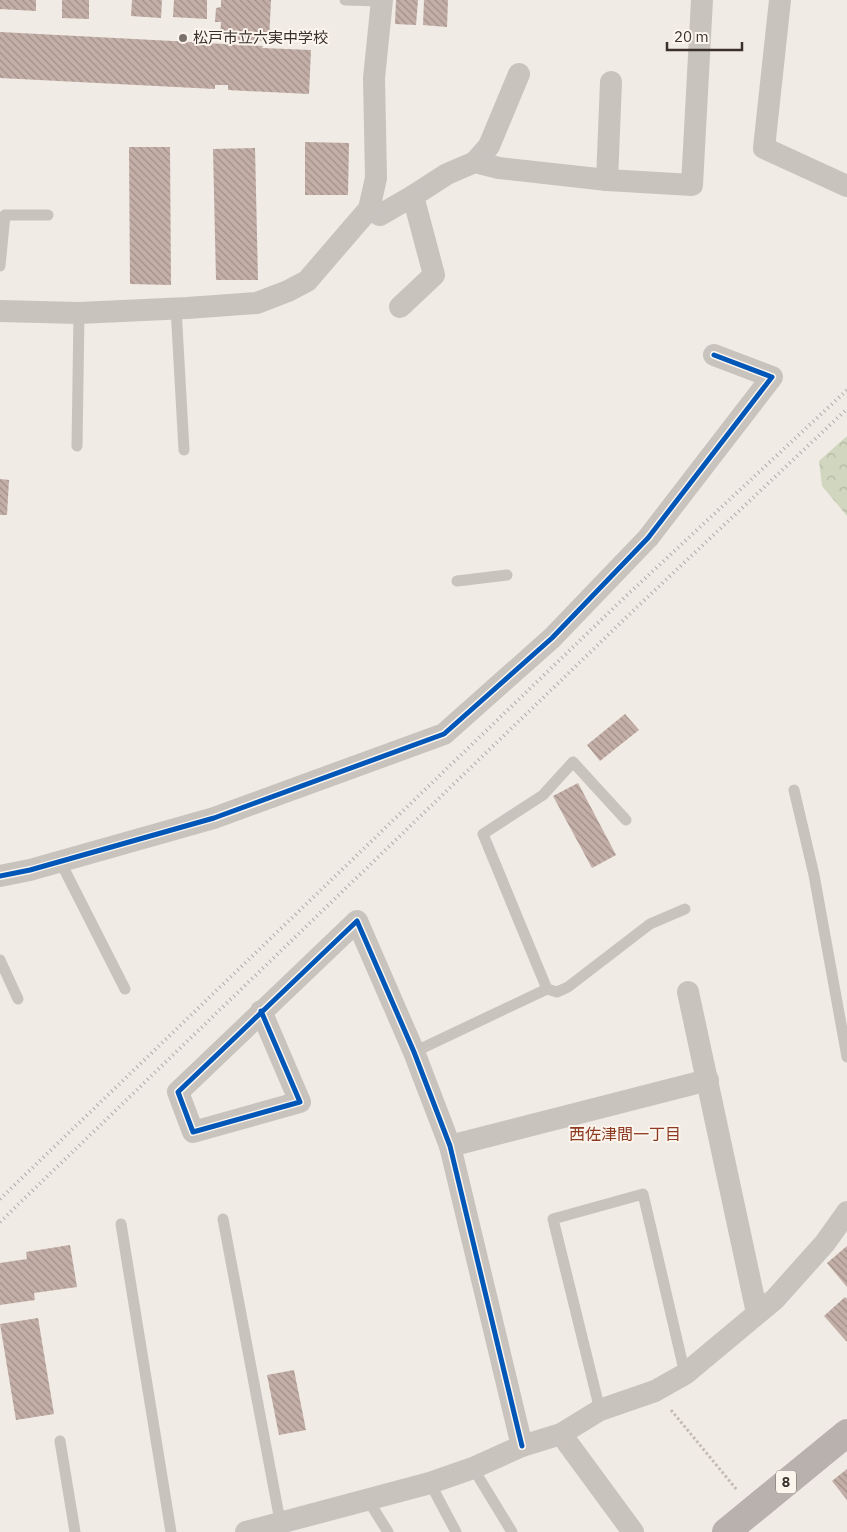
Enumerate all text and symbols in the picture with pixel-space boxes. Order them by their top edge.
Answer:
scale bar [667,20,742,52]
text: 20 m [674,27,709,46]
place label: 松戸市立六実中学校 [193,28,328,47]
marker: 松戸市立六実中学校 [177,32,189,44]
district label: 西佐津間一丁目 [569,1124,681,1144]
road number: 8 [776,1470,796,1494]

